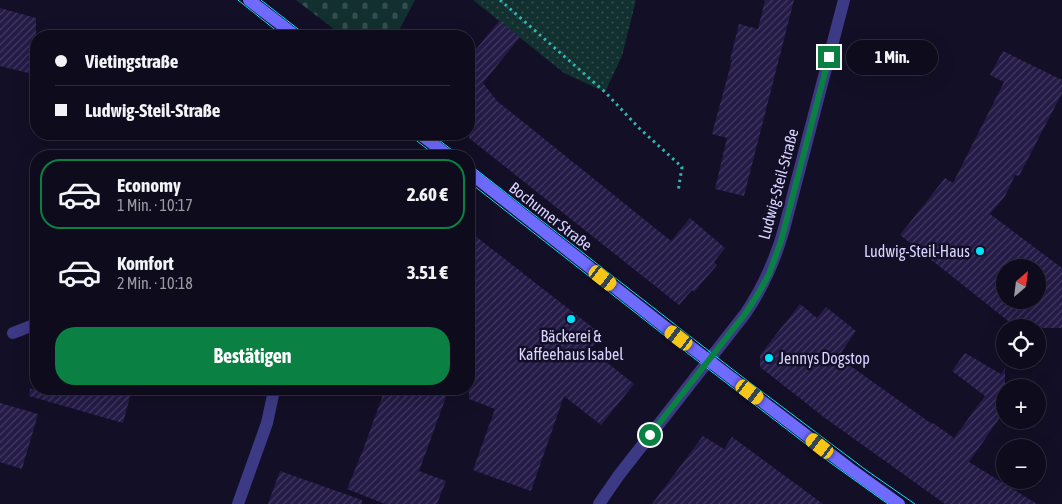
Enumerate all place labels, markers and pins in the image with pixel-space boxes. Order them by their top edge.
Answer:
place label: Ludwig-Steil-Haus [864,242,970,261]
marker: Ludwig-Steil-Haus [974,245,986,257]
marker: Bäckerei & Kaffeehaus Isabel [565,313,577,325]
place label: Bäckerei & Kaffeehaus Isabel [518,327,624,363]
place label: Jennys Dogstop [779,349,870,368]
marker: Jennys Dogstop [763,352,775,364]

